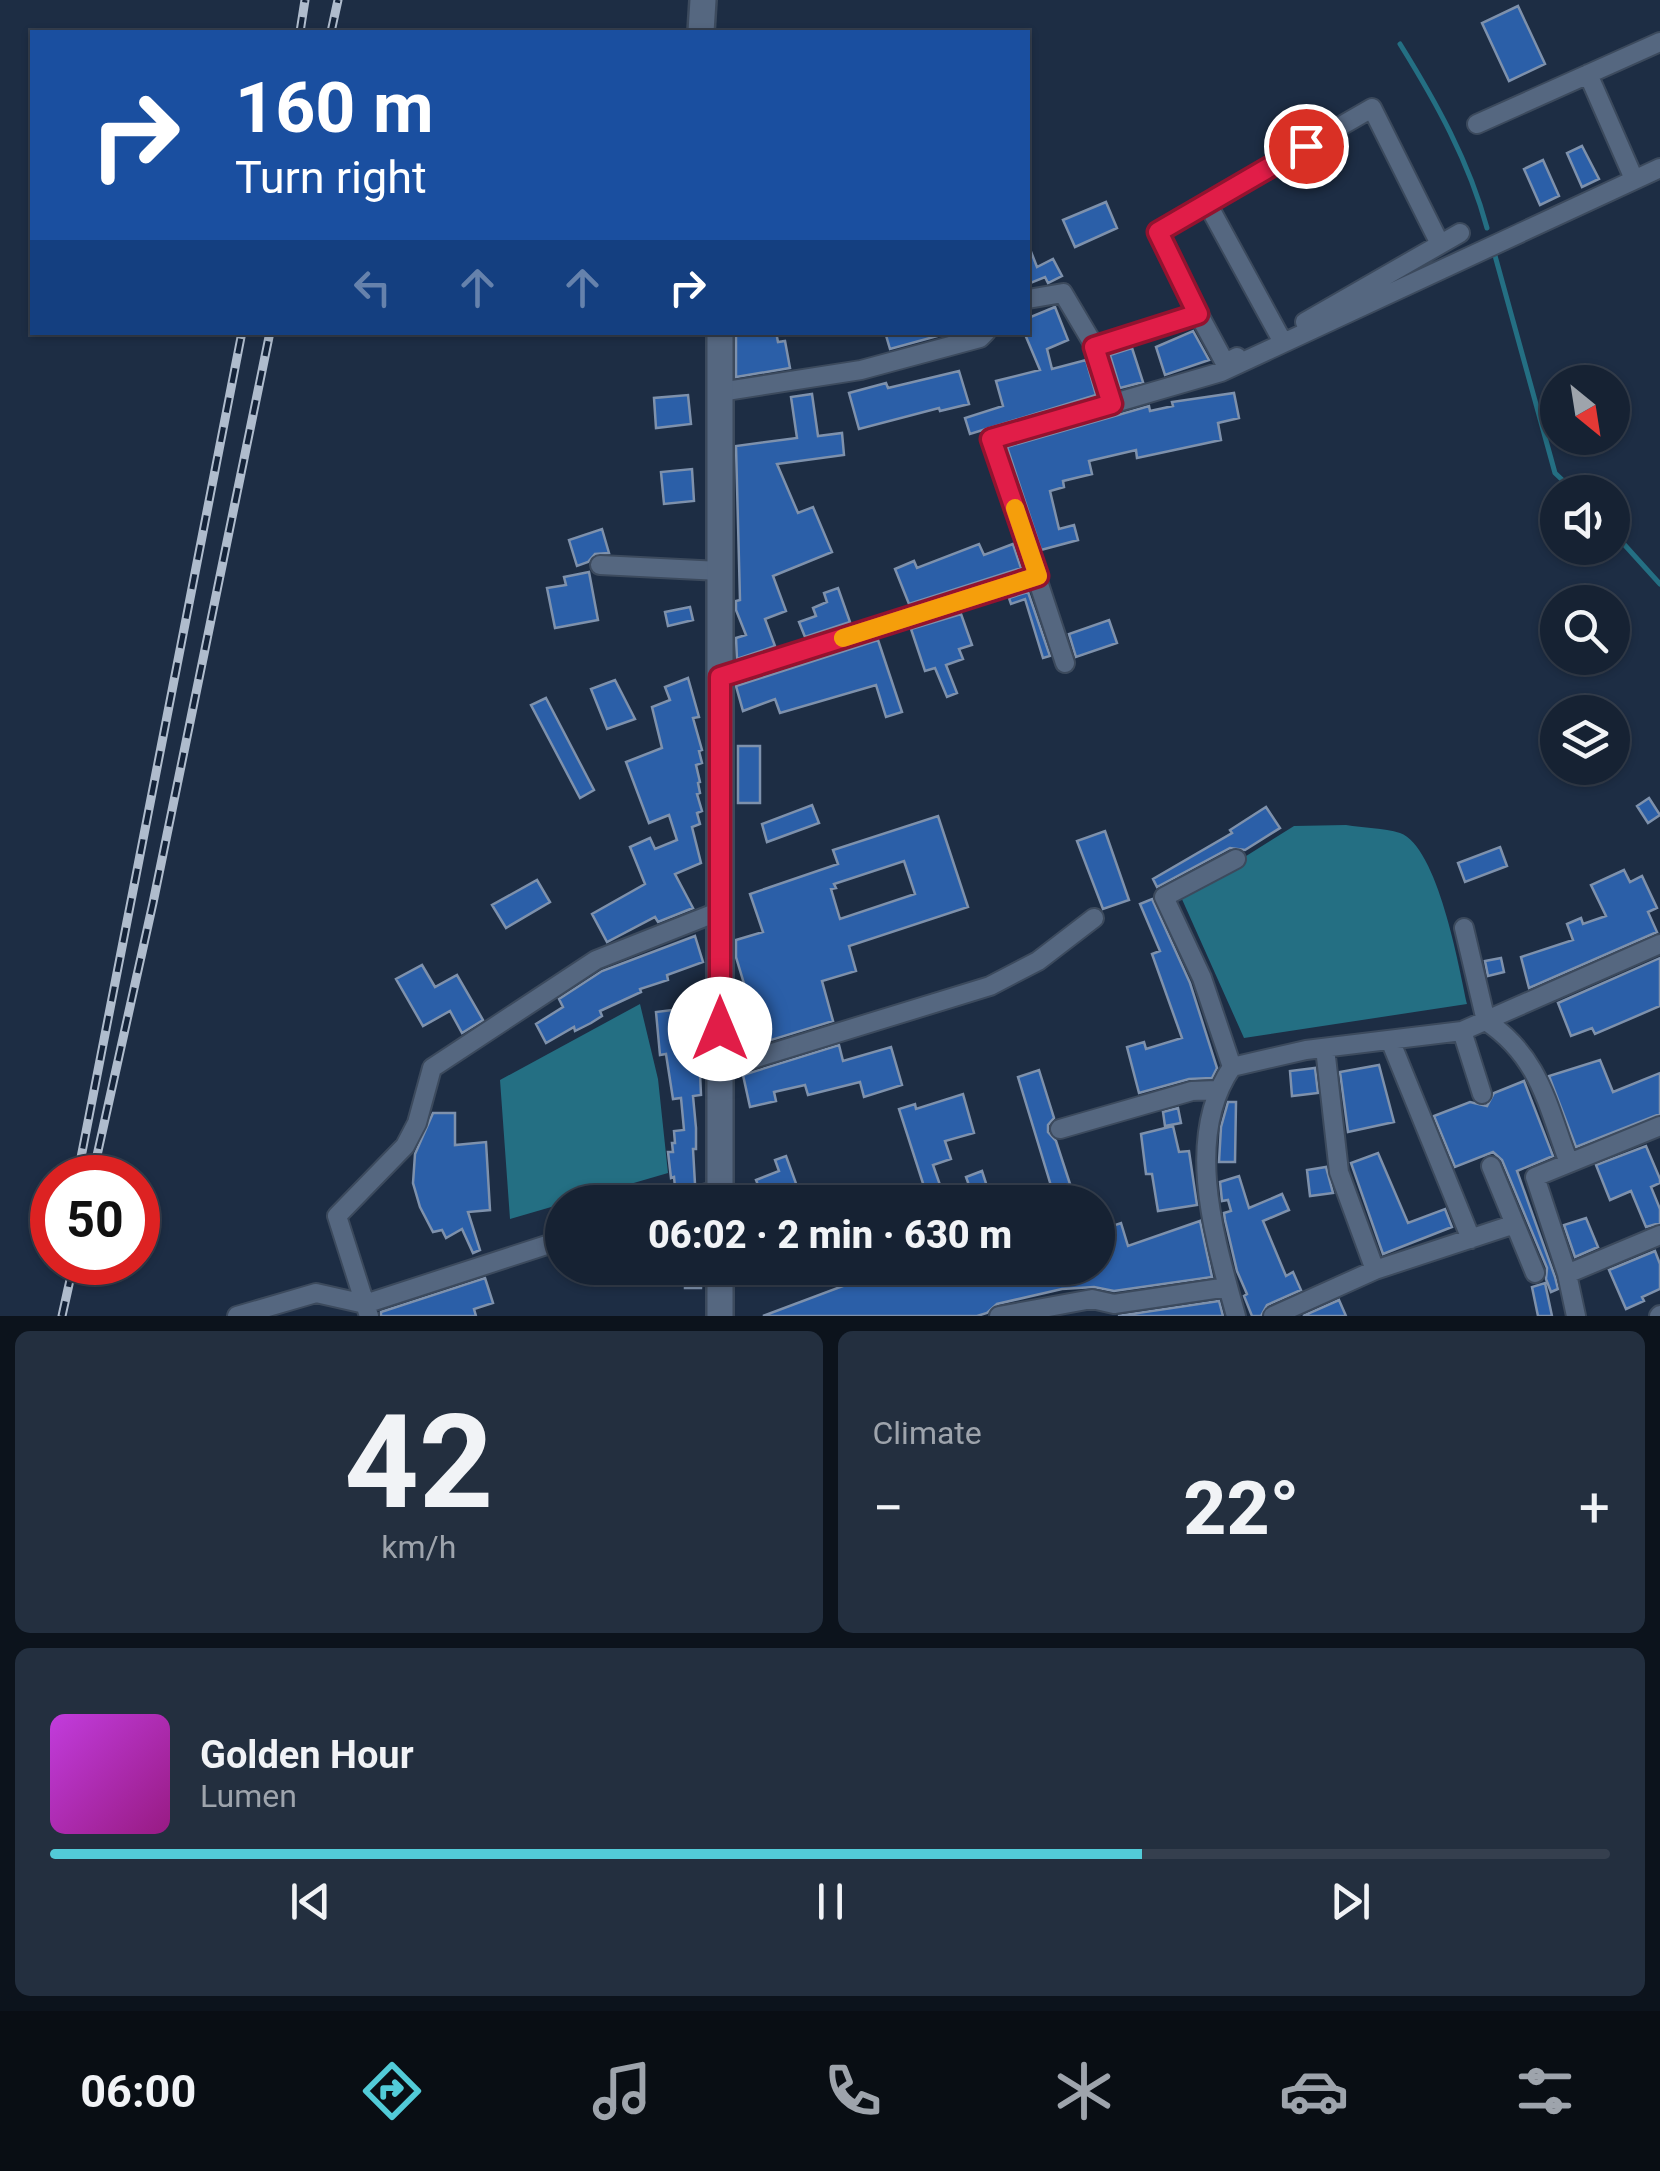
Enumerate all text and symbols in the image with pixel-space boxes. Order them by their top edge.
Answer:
text: 160 m [235,67,434,149]
icon: right [70,70,200,200]
pin [1264,104,1349,189]
icon: arrive [1279,119,1334,174]
text: Turn right [235,151,427,204]
icon: left [345,260,400,315]
icon: ahead [450,260,505,315]
icon: ahead [555,260,610,315]
icon: right [660,260,715,315]
north arrow [1540,365,1630,455]
map controls [1540,365,1630,785]
button: sound [1540,475,1630,565]
button: search [1540,585,1630,675]
button: layers [1540,695,1630,785]
position arrow [668,977,772,1081]
speed limit sign: 50 [30,1155,160,1285]
text: 06:02 · 2 min · 630 m [648,1213,1012,1257]
text: 42 [344,1386,493,1539]
text: Climate [873,1414,982,1452]
text: 22° [1183,1464,1299,1552]
text: − [873,1476,904,1540]
text: + [1579,1476,1610,1540]
text: km/h [381,1528,456,1566]
text: Golden Hour [200,1733,414,1777]
text: Lumen [200,1777,297,1815]
icon: previous [283,1874,338,1929]
icon: pause [803,1874,858,1929]
icon: next [1323,1874,1378,1929]
icon: directions [357,2056,427,2126]
icon: music [587,2056,657,2126]
icon: phone [818,2056,888,2126]
icon: climate [1049,2056,1119,2126]
icon: car [1279,2056,1349,2126]
icon: filters [1510,2056,1580,2126]
text: 06:00 [80,2065,196,2118]

